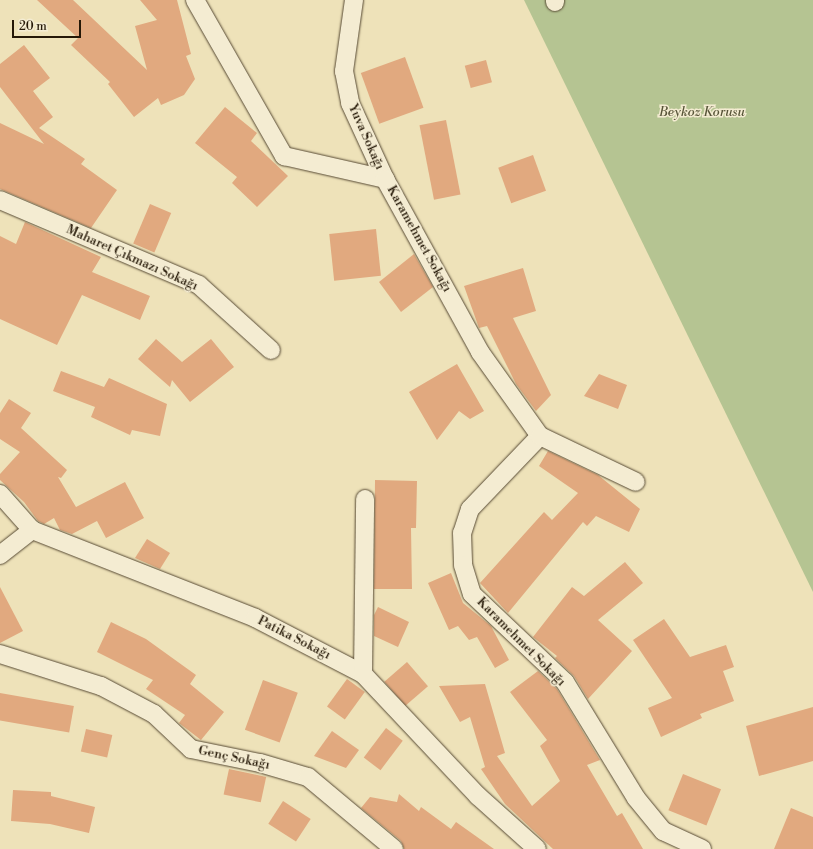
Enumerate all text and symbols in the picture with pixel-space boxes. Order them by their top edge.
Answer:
scale bar [14,12,83,38]
text: 20 m [19,19,47,34]
street label: Yuva Sokağı [345,102,387,172]
park label: Beykoz Korusu [659,104,745,120]
street label: Karamehmet Sokağı [383,183,455,295]
street label: Maharet Çıkmazı Sokağı [64,222,200,294]
street label: Karamehmet Sokağı [473,594,569,690]
street label: Patika Sokağı [255,613,333,663]
street label: Genç Sokağı [197,743,271,773]

